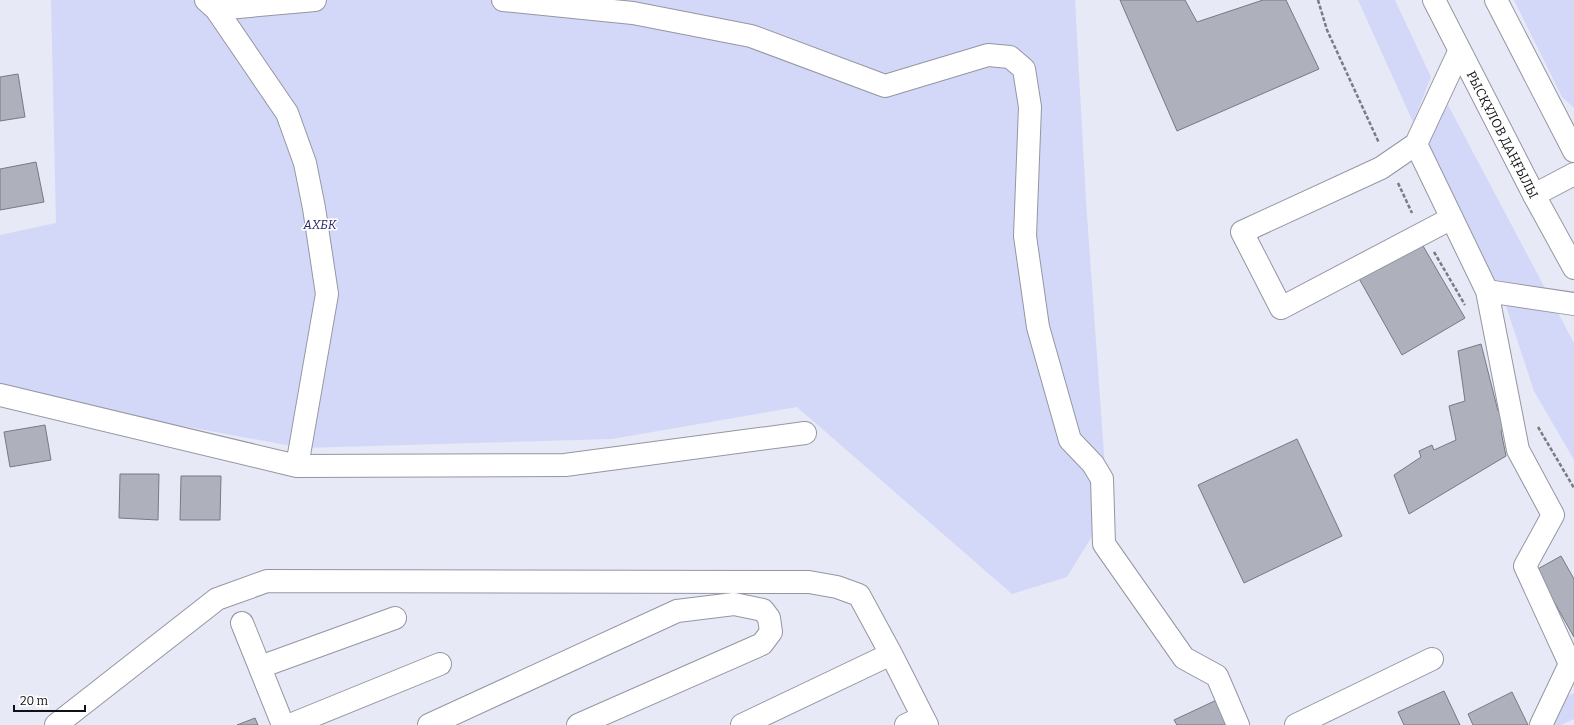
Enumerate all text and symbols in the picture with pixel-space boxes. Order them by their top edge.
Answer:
street label: РЫСҚҰЛОВ ДАҢҒЫЛЫ [1464,68,1541,201]
park label: АХБК [302,217,338,232]
scale bar [14,687,85,713]
text: 20 m [20,694,49,708]

